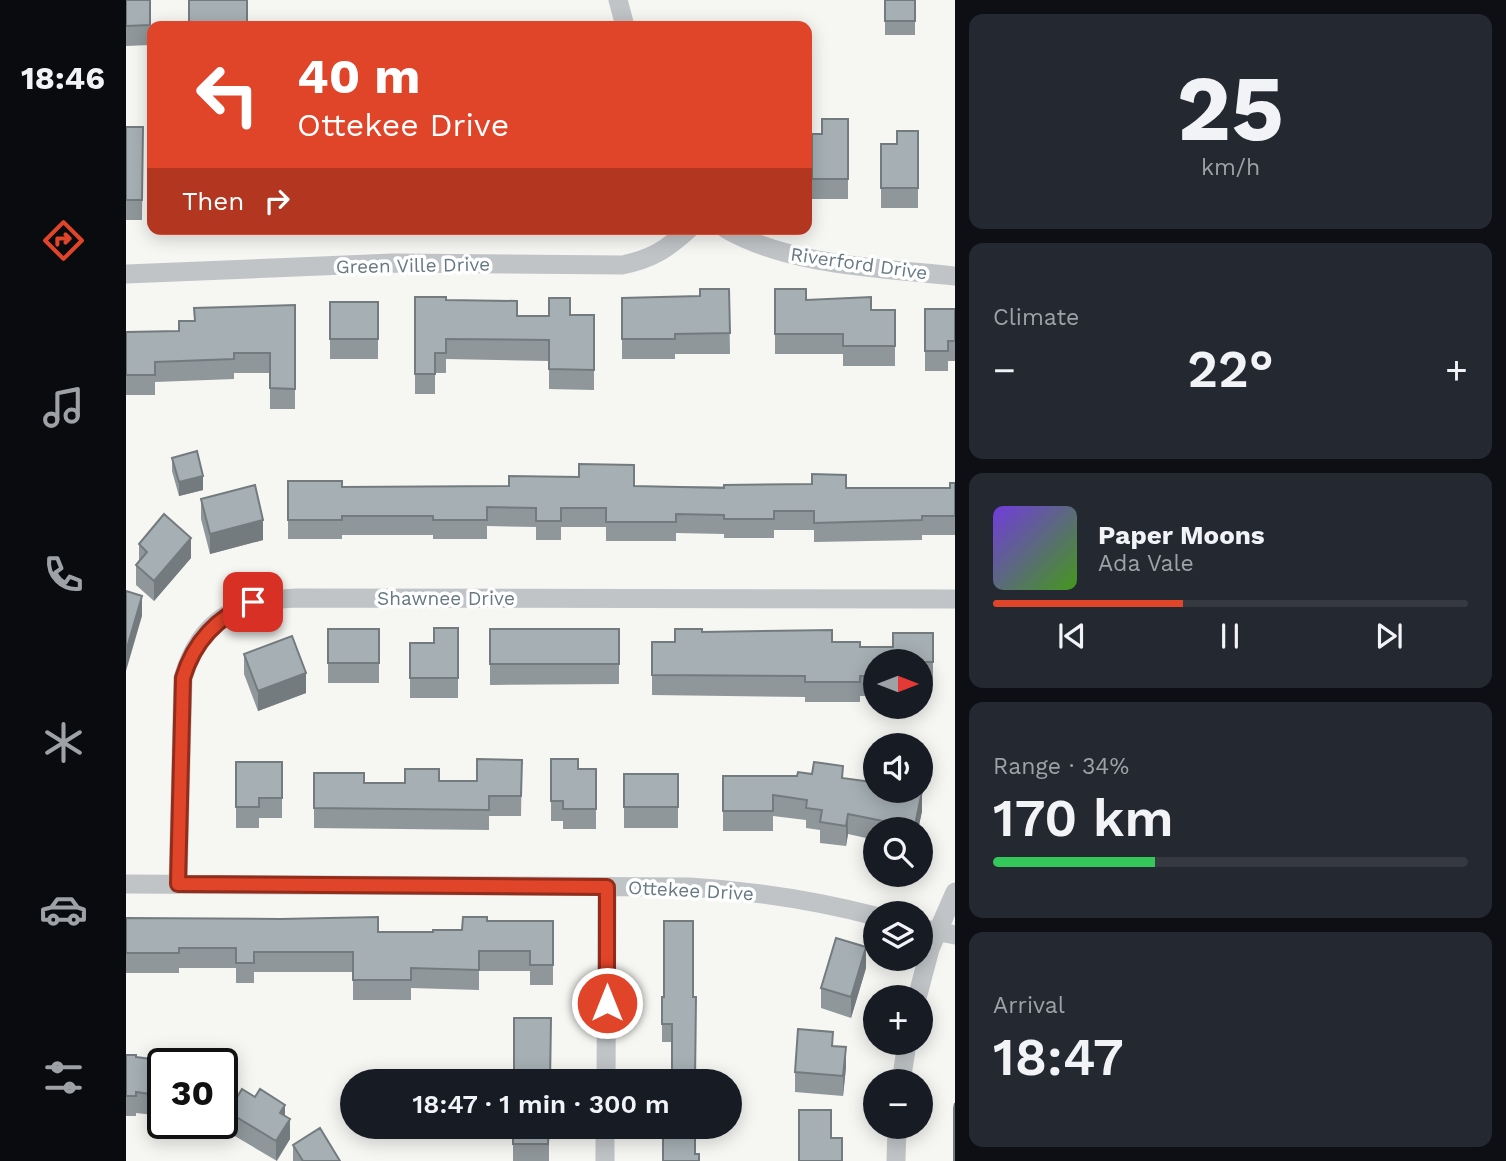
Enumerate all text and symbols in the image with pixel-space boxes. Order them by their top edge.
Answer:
text: 40 m [297,47,420,105]
icon: left [182,49,273,140]
text: 25 [1177,55,1284,162]
text: 18:46 [21,59,105,97]
text: Ottekee Drive [297,106,509,144]
text: km/h [1201,154,1260,181]
icon: right [258,182,296,220]
text: Then [182,186,244,216]
icon: directions [39,216,88,265]
street label: Riverford Drive [789,243,929,284]
street label: Green Ville Drive [336,253,490,278]
text: Climate [993,304,1079,331]
text: 22° [1187,339,1274,400]
text: − [993,348,1016,392]
text: + [1445,348,1468,392]
icon: music [39,383,88,432]
text: Paper Moons [1098,520,1265,550]
icon: phone [39,550,88,599]
text: Ada Vale [1098,550,1194,577]
pin [223,572,283,632]
icon: arrive [234,583,272,621]
street label: Shawnee Drive [377,587,515,610]
icon: previous [1053,617,1091,655]
icon: pause [1211,617,1249,655]
icon: next [1370,617,1408,655]
north arrow [863,649,933,719]
map controls [863,649,933,1139]
icon: climate [39,718,88,767]
button: sound [863,733,933,803]
text: Range · 34% [993,753,1129,780]
text: 170 km [993,788,1174,849]
button: search [863,817,933,887]
street label: Ottekee Drive [627,876,754,905]
icon: car [39,885,88,934]
button: layers [863,901,933,971]
position arrow [570,966,644,1040]
button: + [863,985,933,1055]
text: Arrival [993,992,1065,1019]
text: 18:47 [993,1027,1124,1088]
speed limit sign: 30 [147,1048,238,1139]
icon: filters [39,1053,88,1102]
button: − [863,1069,933,1139]
text: 18:47 · 1 min · 300 m [412,1089,670,1119]

